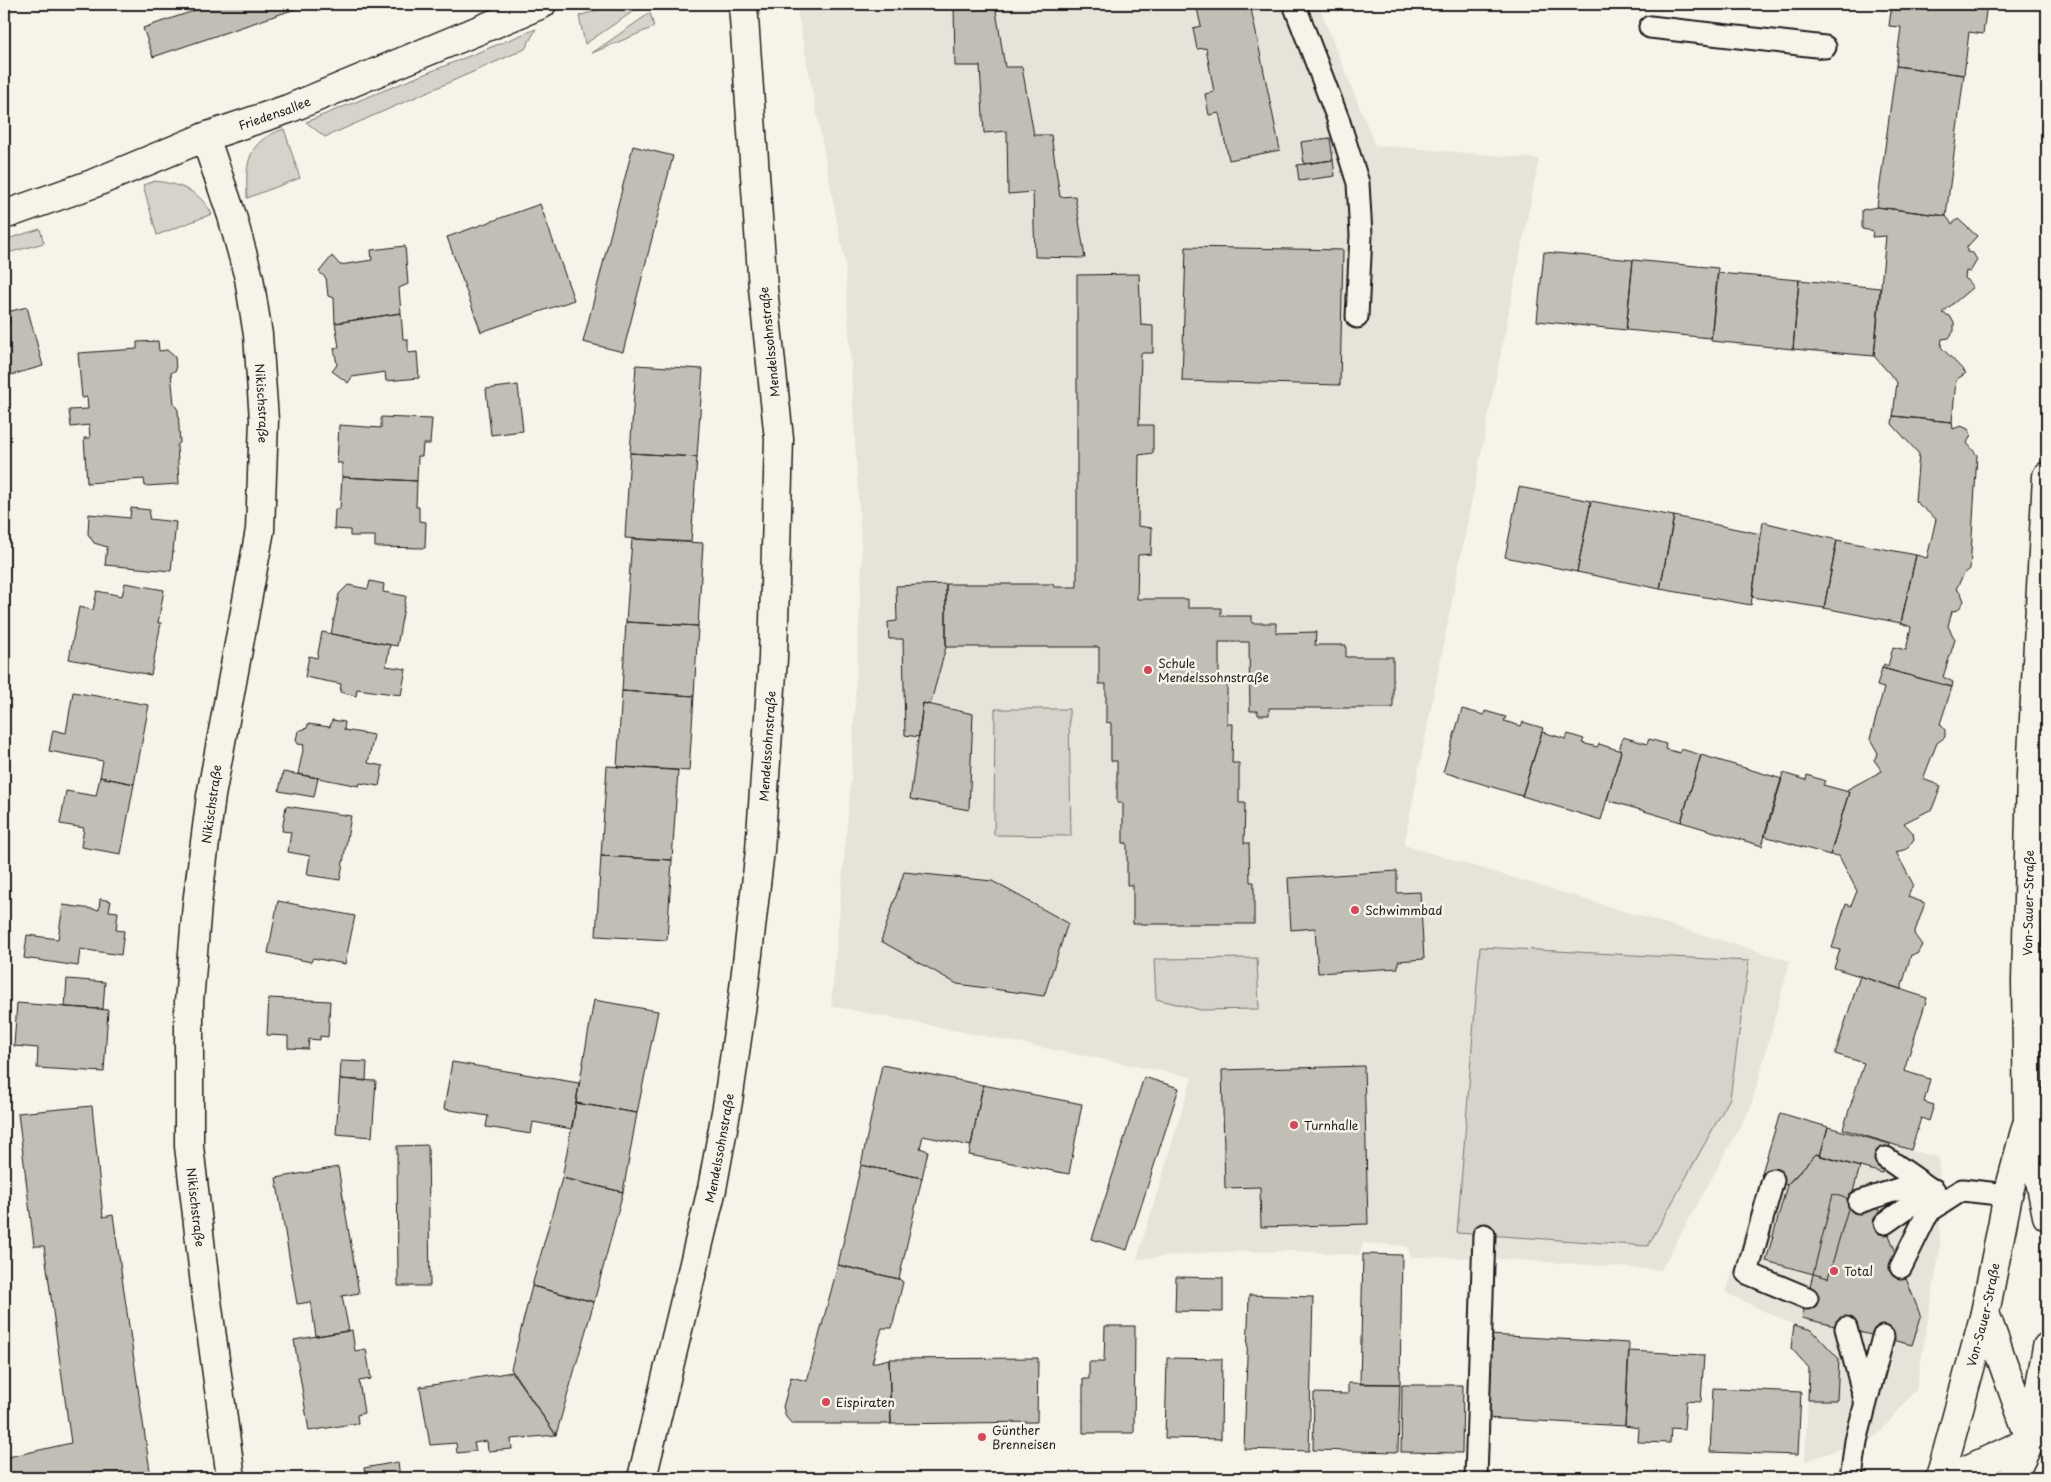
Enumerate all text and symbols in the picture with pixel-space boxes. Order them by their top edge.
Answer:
street label: Friedensallee [236,92,313,134]
street label: Mendelssohnstraße [754,286,784,398]
street label: Nikischstraße [251,363,273,443]
place label: Schule Mendelssohnstraße [1158,654,1269,686]
marker: Schule Mendelssohnstraße [1142,664,1154,676]
street label: Mendelssohnstraße [754,690,780,802]
street label: Nikischstraße [197,763,225,845]
street label: Von-Sauer-Straße [2018,850,2038,956]
place label: Schwimmbad [1365,901,1442,919]
marker: Schwimmbad [1349,904,1361,916]
street label: Mendelssohnstraße [700,1092,738,1205]
place label: Turnhalle [1304,1116,1359,1134]
marker: Turnhalle [1288,1119,1300,1131]
street label: Nikischstraße [183,1167,210,1248]
street label: Von-Sauer-Straße [1962,1261,2004,1369]
place label: Total [1844,1262,1873,1280]
marker: Total [1828,1265,1840,1277]
place label: Eispiraten [836,1393,895,1411]
marker: Eispiraten [820,1396,832,1408]
place label: Günther Brenneisen [992,1421,1056,1453]
marker: Günther Brenneisen [976,1431,988,1443]

